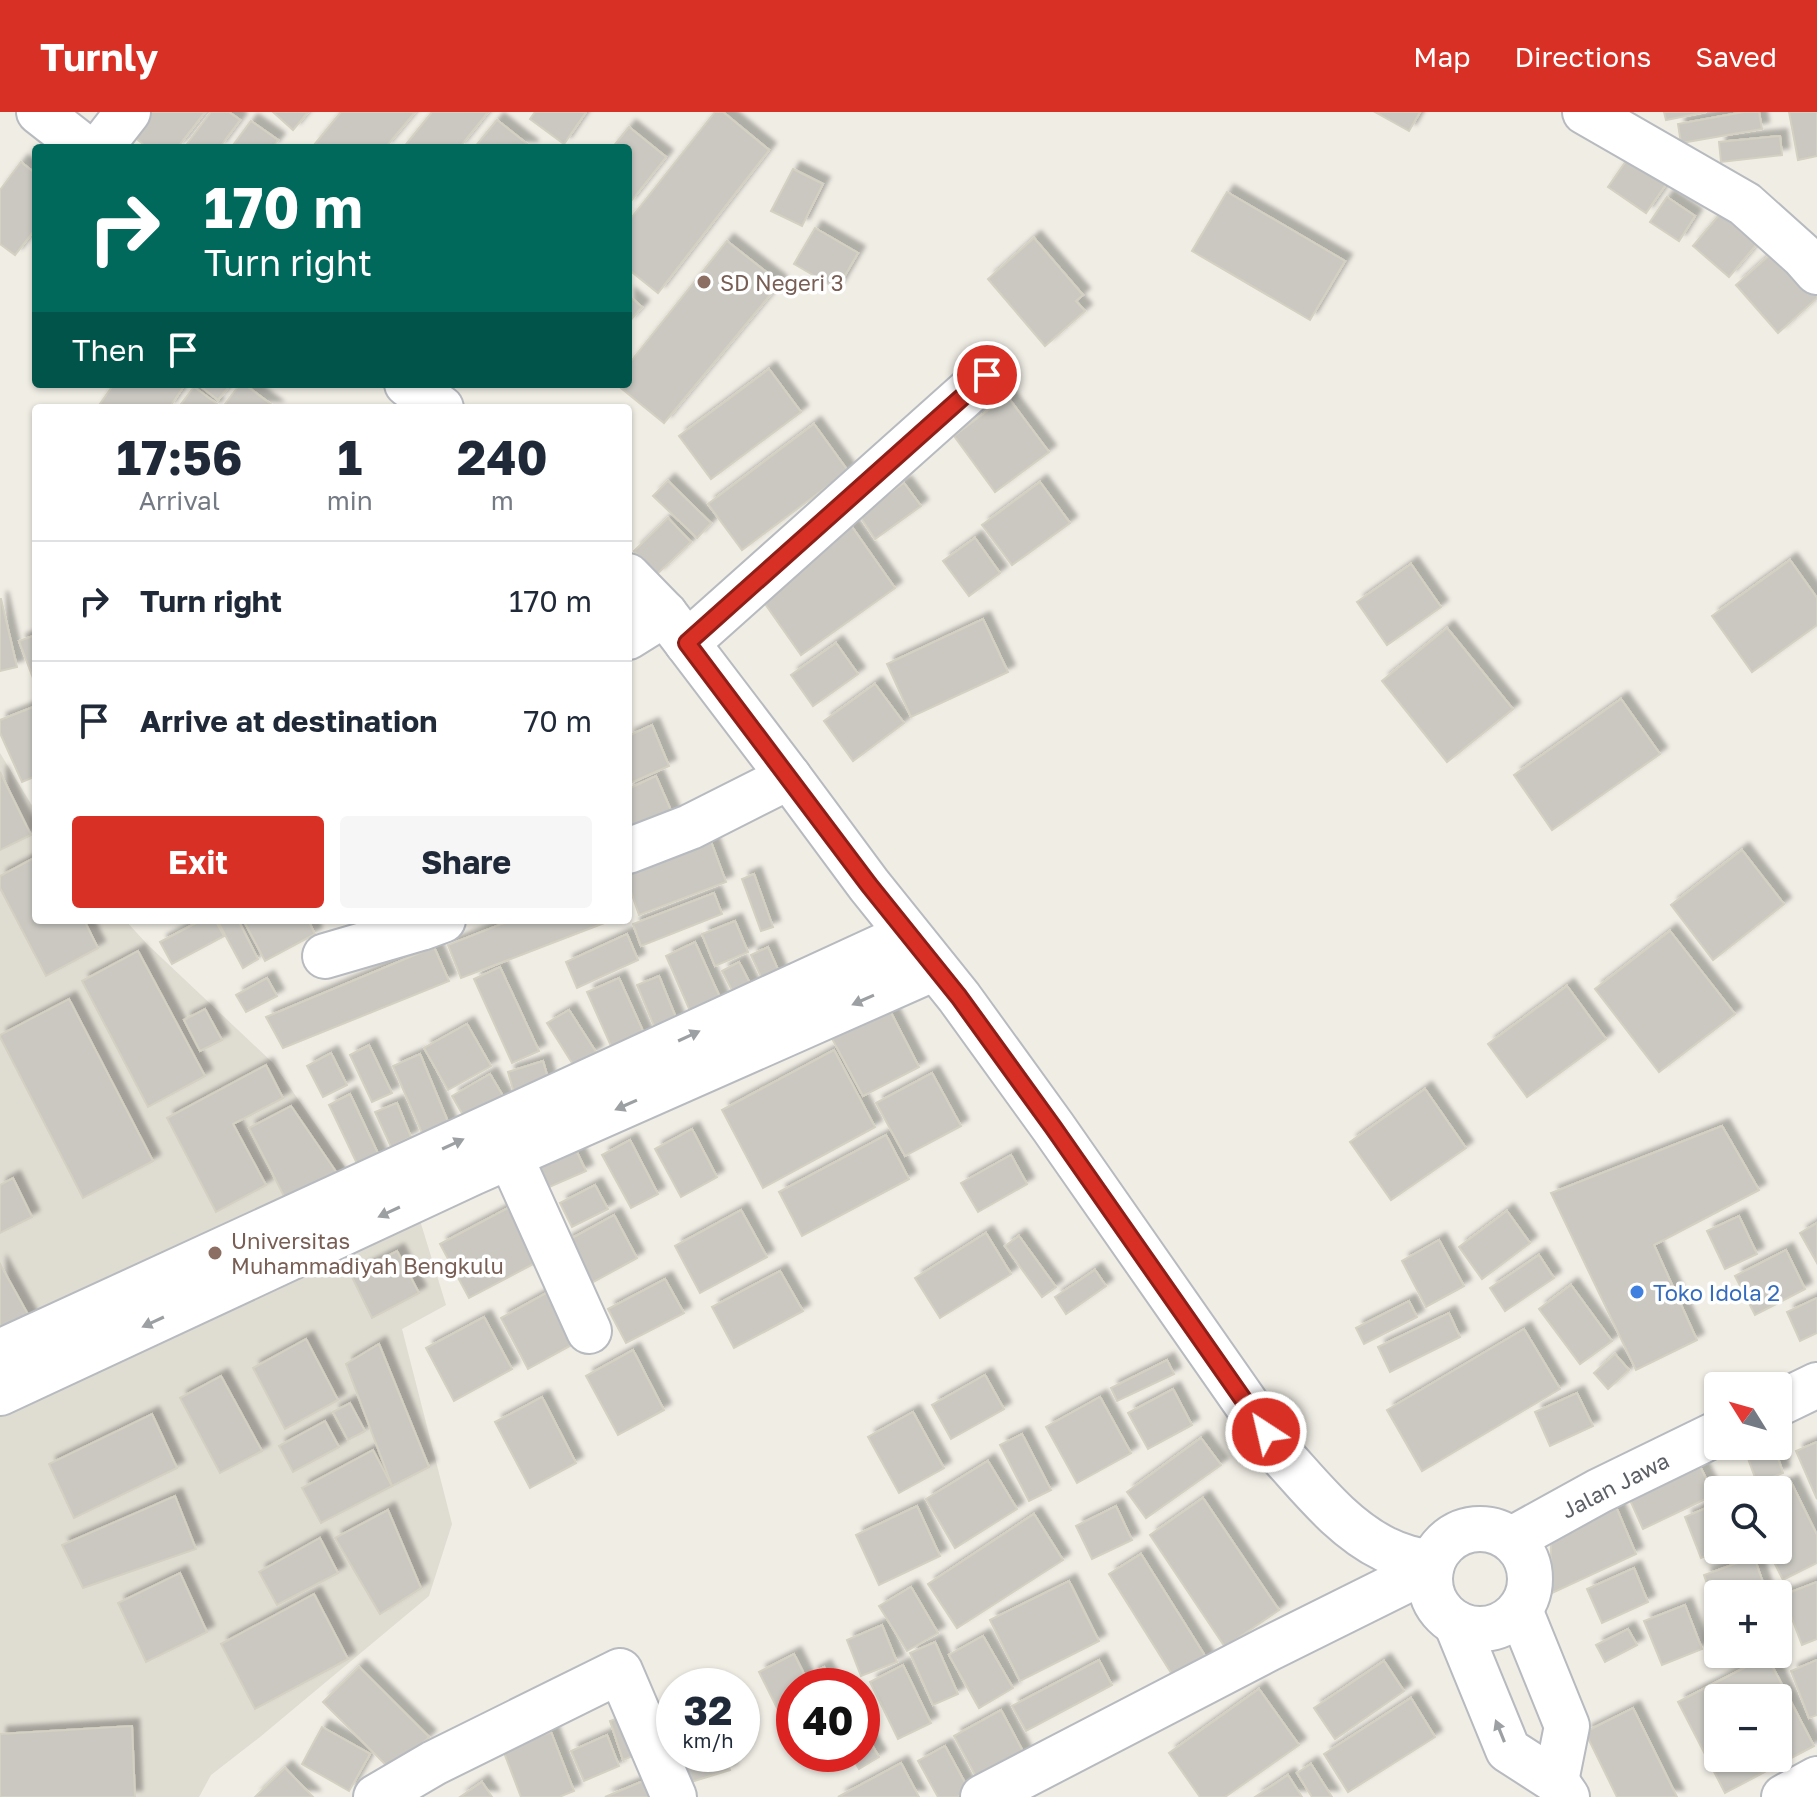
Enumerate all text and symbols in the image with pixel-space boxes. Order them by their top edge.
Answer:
text: Turnly [40,34,158,79]
text: Map [1413,40,1470,73]
text: Directions [1514,40,1651,73]
text: Saved [1695,40,1777,73]
text: 170 m [204,173,363,240]
icon: right [72,176,176,280]
text: Turn right [204,241,372,284]
place label: SD Negeri 3 [720,269,844,296]
marker: SD Negeri 3 [695,273,713,291]
icon: arrive [161,328,205,372]
text: Then [72,332,145,368]
pin [953,341,1021,409]
icon: arrive [965,353,1009,397]
text: 17:56 [116,428,242,486]
text: 1 [337,428,362,486]
text: 240 [457,428,548,486]
text: Arrival [139,485,220,516]
text: min [327,485,373,516]
text: m [491,485,514,516]
icon: right [72,579,116,623]
text: Turn right [140,583,282,619]
text: 170 m [509,583,592,619]
icon: arrive [72,699,116,743]
text: Arrive at destination [140,703,437,739]
text: 70 m [523,703,592,739]
button: Exit [72,816,324,908]
button: Share [340,816,592,908]
one-way arrow [852,993,875,1007]
one-way arrow [677,1029,700,1042]
one-way arrow [614,1098,637,1111]
one-way arrow [441,1138,464,1151]
one-way arrow [377,1205,400,1219]
place label: Universitas Muhammadiyah Bengkulu [231,1227,504,1279]
marker: Universitas Muhammadiyah Bengkulu [206,1244,224,1262]
place label: Toko Idola 2 [1653,1279,1780,1306]
marker: Toko Idola 2 [1628,1283,1646,1301]
one-way arrow [141,1315,165,1329]
north arrow [1704,1372,1792,1460]
map controls [1704,1372,1792,1772]
position arrow [1224,1390,1308,1474]
street label: Jalan Jawa [1557,1446,1673,1524]
button: search [1704,1476,1792,1564]
button: + [1704,1580,1792,1668]
speed limit sign: 40 [776,1668,880,1772]
button: − [1704,1684,1792,1772]
text: 32 [684,1686,732,1734]
one-way arrow [1493,1719,1506,1743]
text: km/h [683,1728,733,1752]

